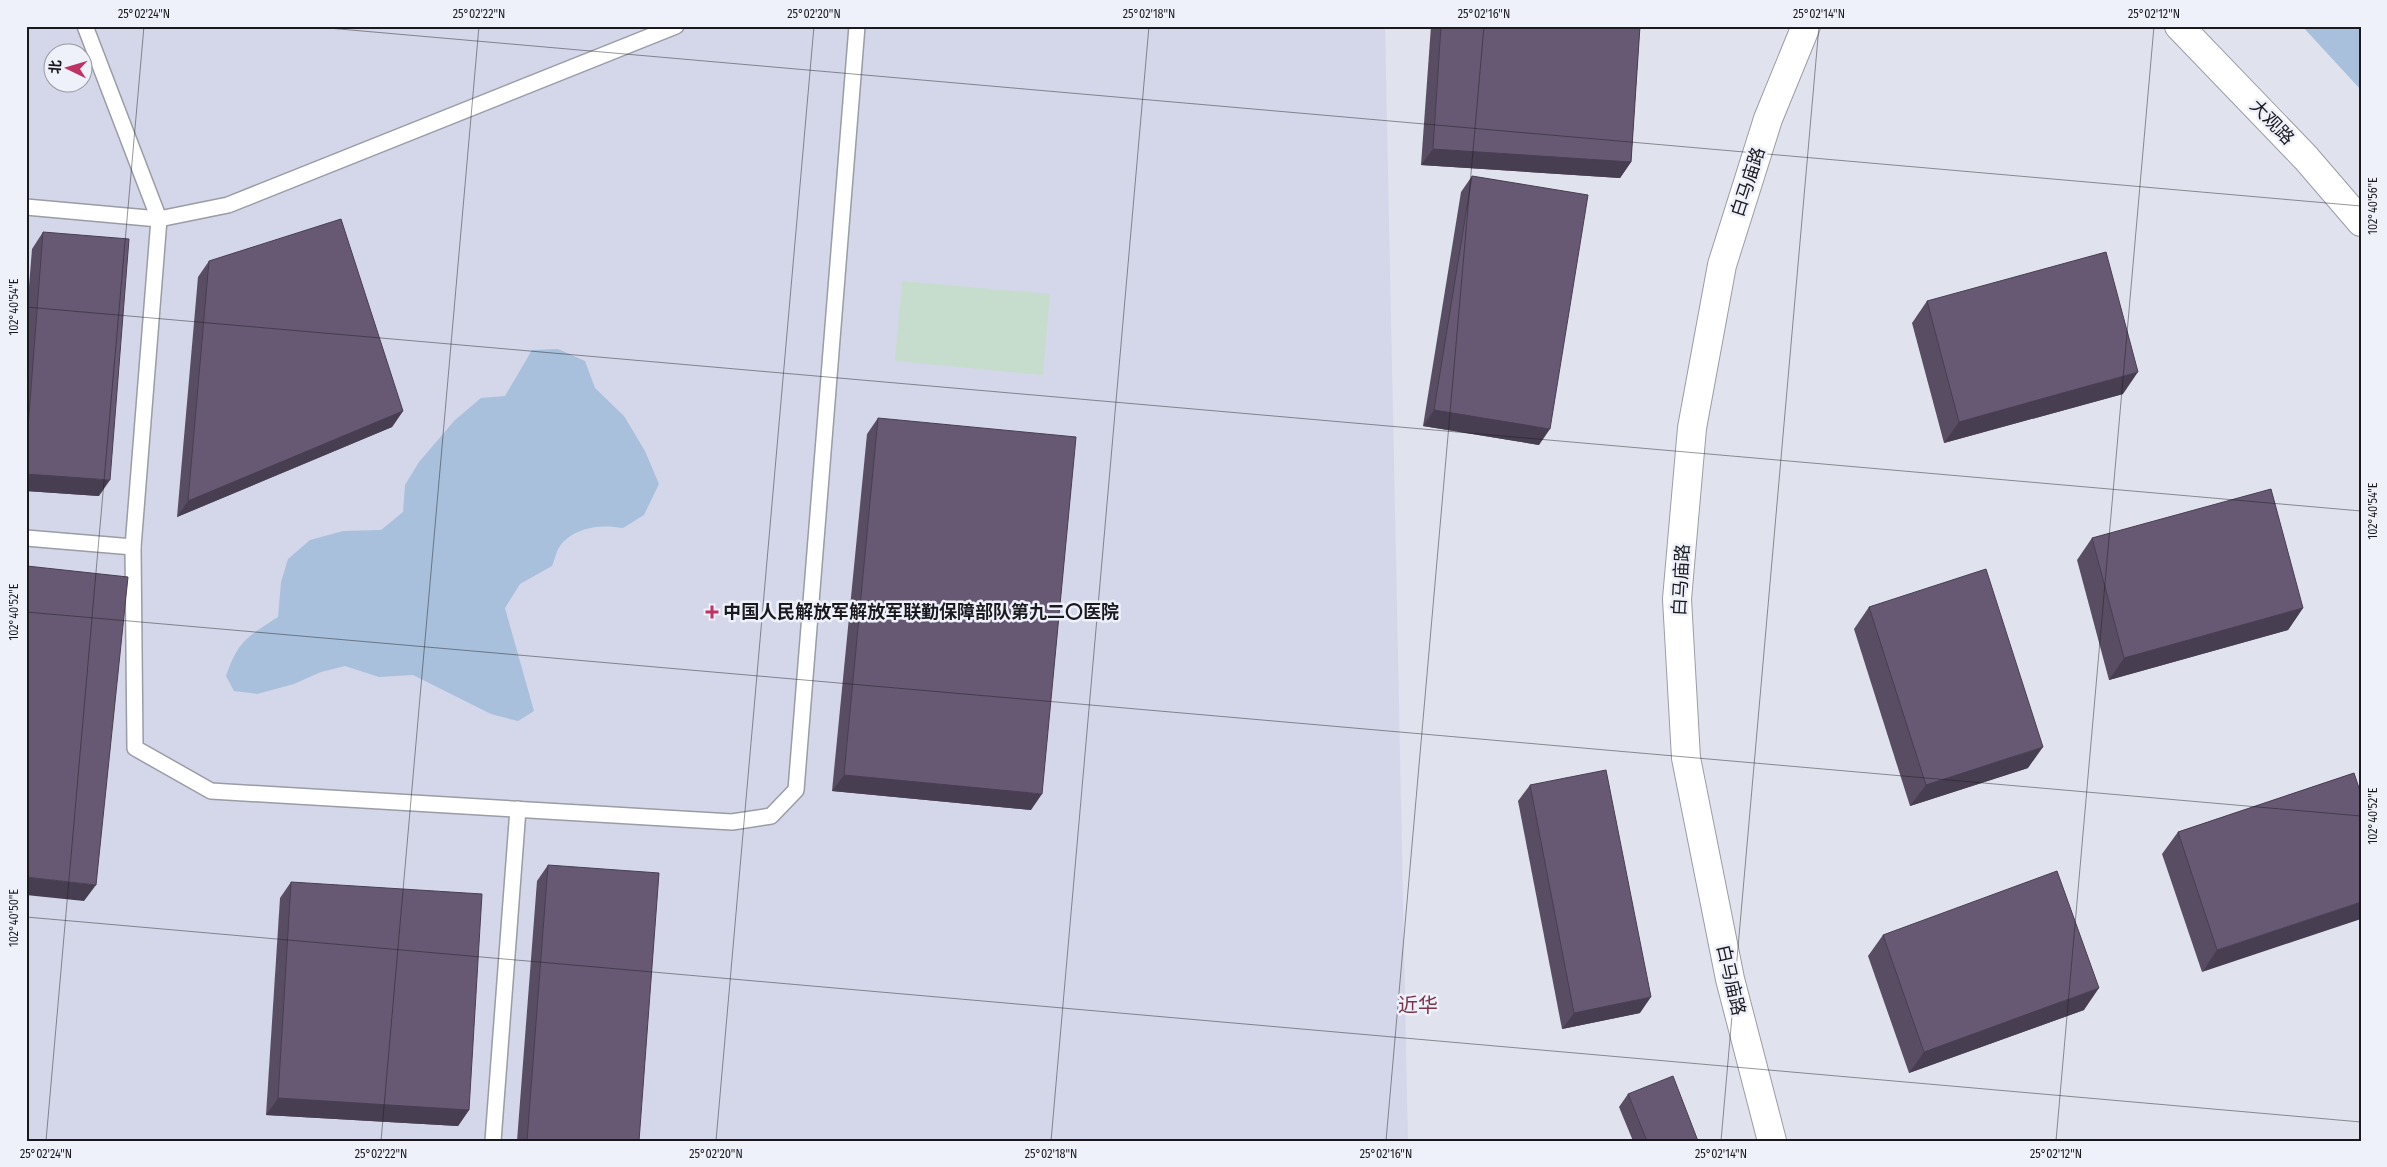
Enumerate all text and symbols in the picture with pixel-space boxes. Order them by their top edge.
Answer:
text: 25°02'24"N [118,7,170,21]
text: 25°02'22"N [453,7,505,21]
text: 25°02'20"N [787,7,841,21]
text: 25°02'18"N [1123,7,1175,21]
text: 25°02'16"N [1458,7,1510,21]
text: 25°02'14"N [1793,7,1845,21]
text: 25°02'12"N [2128,7,2180,21]
north arrow [42,42,92,92]
text: 北 [46,59,65,75]
street label: 大观路 [2245,95,2299,149]
street label: 白马庙路 [1726,144,1770,220]
text: 102°40'56"E [2366,177,2380,235]
text: 102°40'54"E [7,278,21,335]
text: 102°40'54"E [2366,482,2380,539]
street label: 白马庙路 [1668,543,1694,617]
text: 102°40'52"E [7,583,21,640]
place label: 中国人民解放军解放军联勤保障部队第九二〇医院 [723,601,1119,623]
marker: 中国人民解放军解放军联勤保障部队第九二〇医院 [705,605,719,619]
text: 102°40'52"E [2366,787,2380,844]
text: 102°40'50"E [7,889,21,947]
street label: 白马庙路 [1712,942,1750,1018]
district label: 近华 [1398,993,1438,1017]
text: 25°02'24"N [20,1147,72,1161]
text: 25°02'22"N [355,1147,407,1161]
text: 25°02'20"N [689,1147,743,1161]
text: 25°02'18"N [1025,1147,1077,1161]
text: 25°02'16"N [1360,1147,1412,1161]
text: 25°02'14"N [1695,1147,1747,1161]
text: 25°02'12"N [2030,1147,2082,1161]

